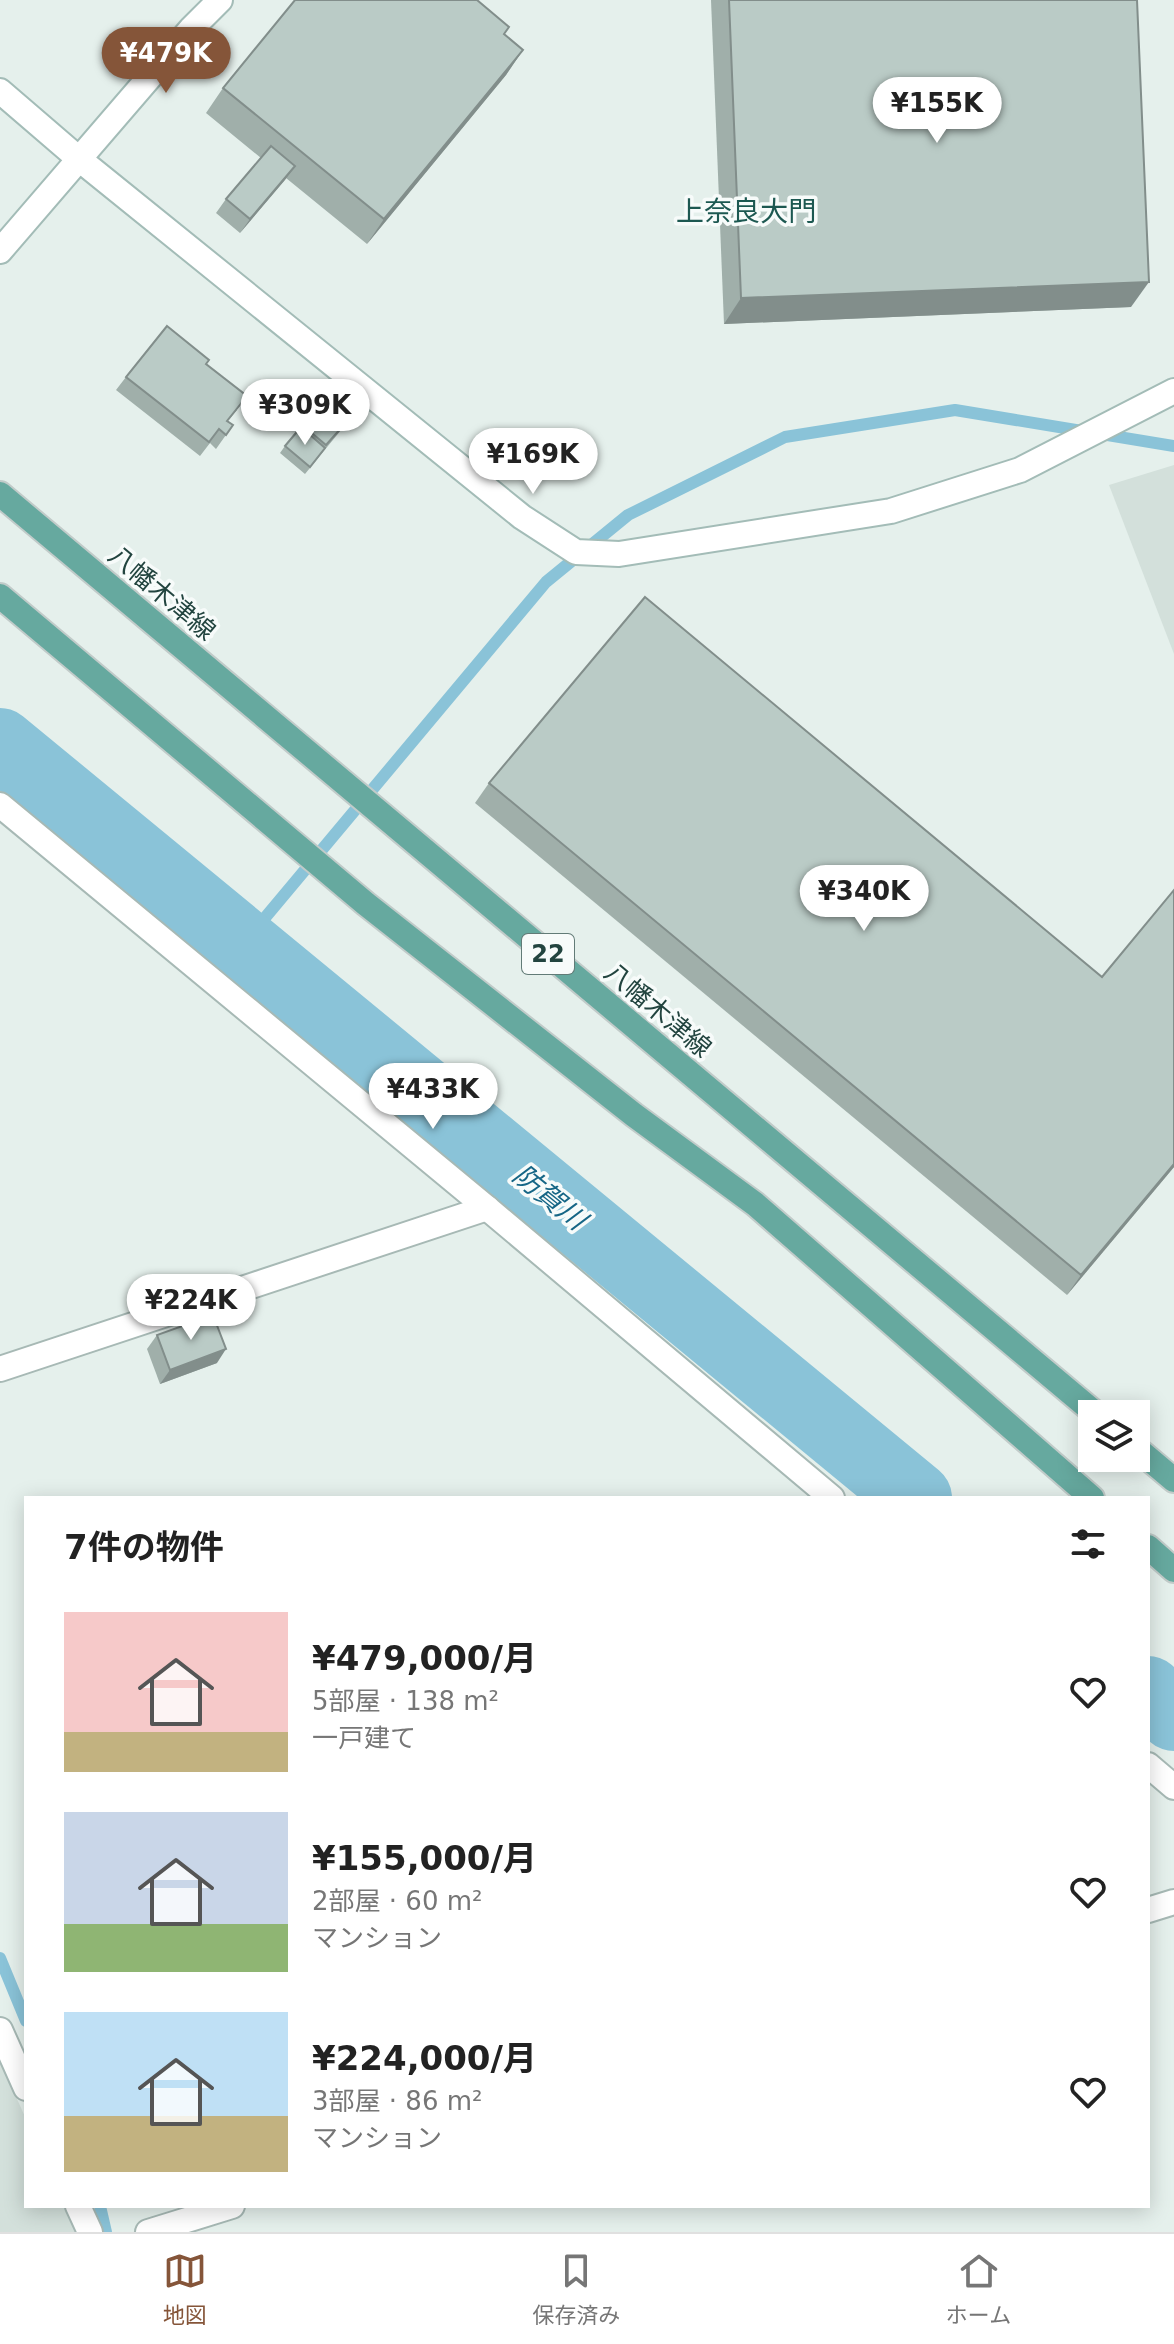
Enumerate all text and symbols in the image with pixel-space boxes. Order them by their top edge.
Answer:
pin: ¥479K [110,27,222,95]
text: ¥479K [120,38,212,68]
pin: ¥155K [881,77,993,145]
text: ¥155K [891,88,983,118]
district label: 上奈良大門 [676,195,816,228]
pin: ¥309K [249,379,361,447]
text: ¥309K [259,390,351,420]
pin: ¥169K [477,428,589,496]
text: ¥169K [487,439,579,469]
street label: 八幡木津線 [103,540,221,646]
pin: ¥340K [808,865,920,933]
text: ¥340K [818,876,910,906]
road number: 22 [522,934,574,974]
street label: 八幡木津線 [599,957,717,1063]
pin: ¥433K [377,1063,489,1131]
text: ¥433K [387,1074,479,1104]
water label: 防賀川 [507,1158,595,1239]
pin: ¥224K [135,1274,247,1342]
text: ¥224K [145,1285,237,1315]
map controls [1078,1400,1150,1472]
button: layers [1078,1400,1150,1472]
icon: filters [1066,1522,1110,1566]
text: 7件の物件 [64,1527,224,1567]
text: ¥479,000/月 [312,1638,537,1678]
icon: home [128,1644,224,1740]
icon: heart [1066,1670,1110,1714]
text: 5部屋 · 138 m² [312,1686,499,1716]
text: 一戸建て [312,1723,416,1753]
text: ¥155,000/月 [312,1838,537,1878]
icon: home [128,1844,224,1940]
icon: heart [1066,1870,1110,1914]
text: 2部屋 · 60 m² [312,1886,482,1916]
text: マンション [312,1923,442,1953]
text: ¥224,000/月 [312,2038,537,2078]
icon: home [128,2044,224,2140]
icon: heart [1066,2070,1110,2114]
text: 3部屋 · 86 m² [312,2086,482,2116]
text: マンション [312,2123,442,2153]
tab: 地図 [163,2249,207,2329]
tab: 保存済み [532,2249,620,2329]
tab: ホーム [946,2249,1011,2329]

